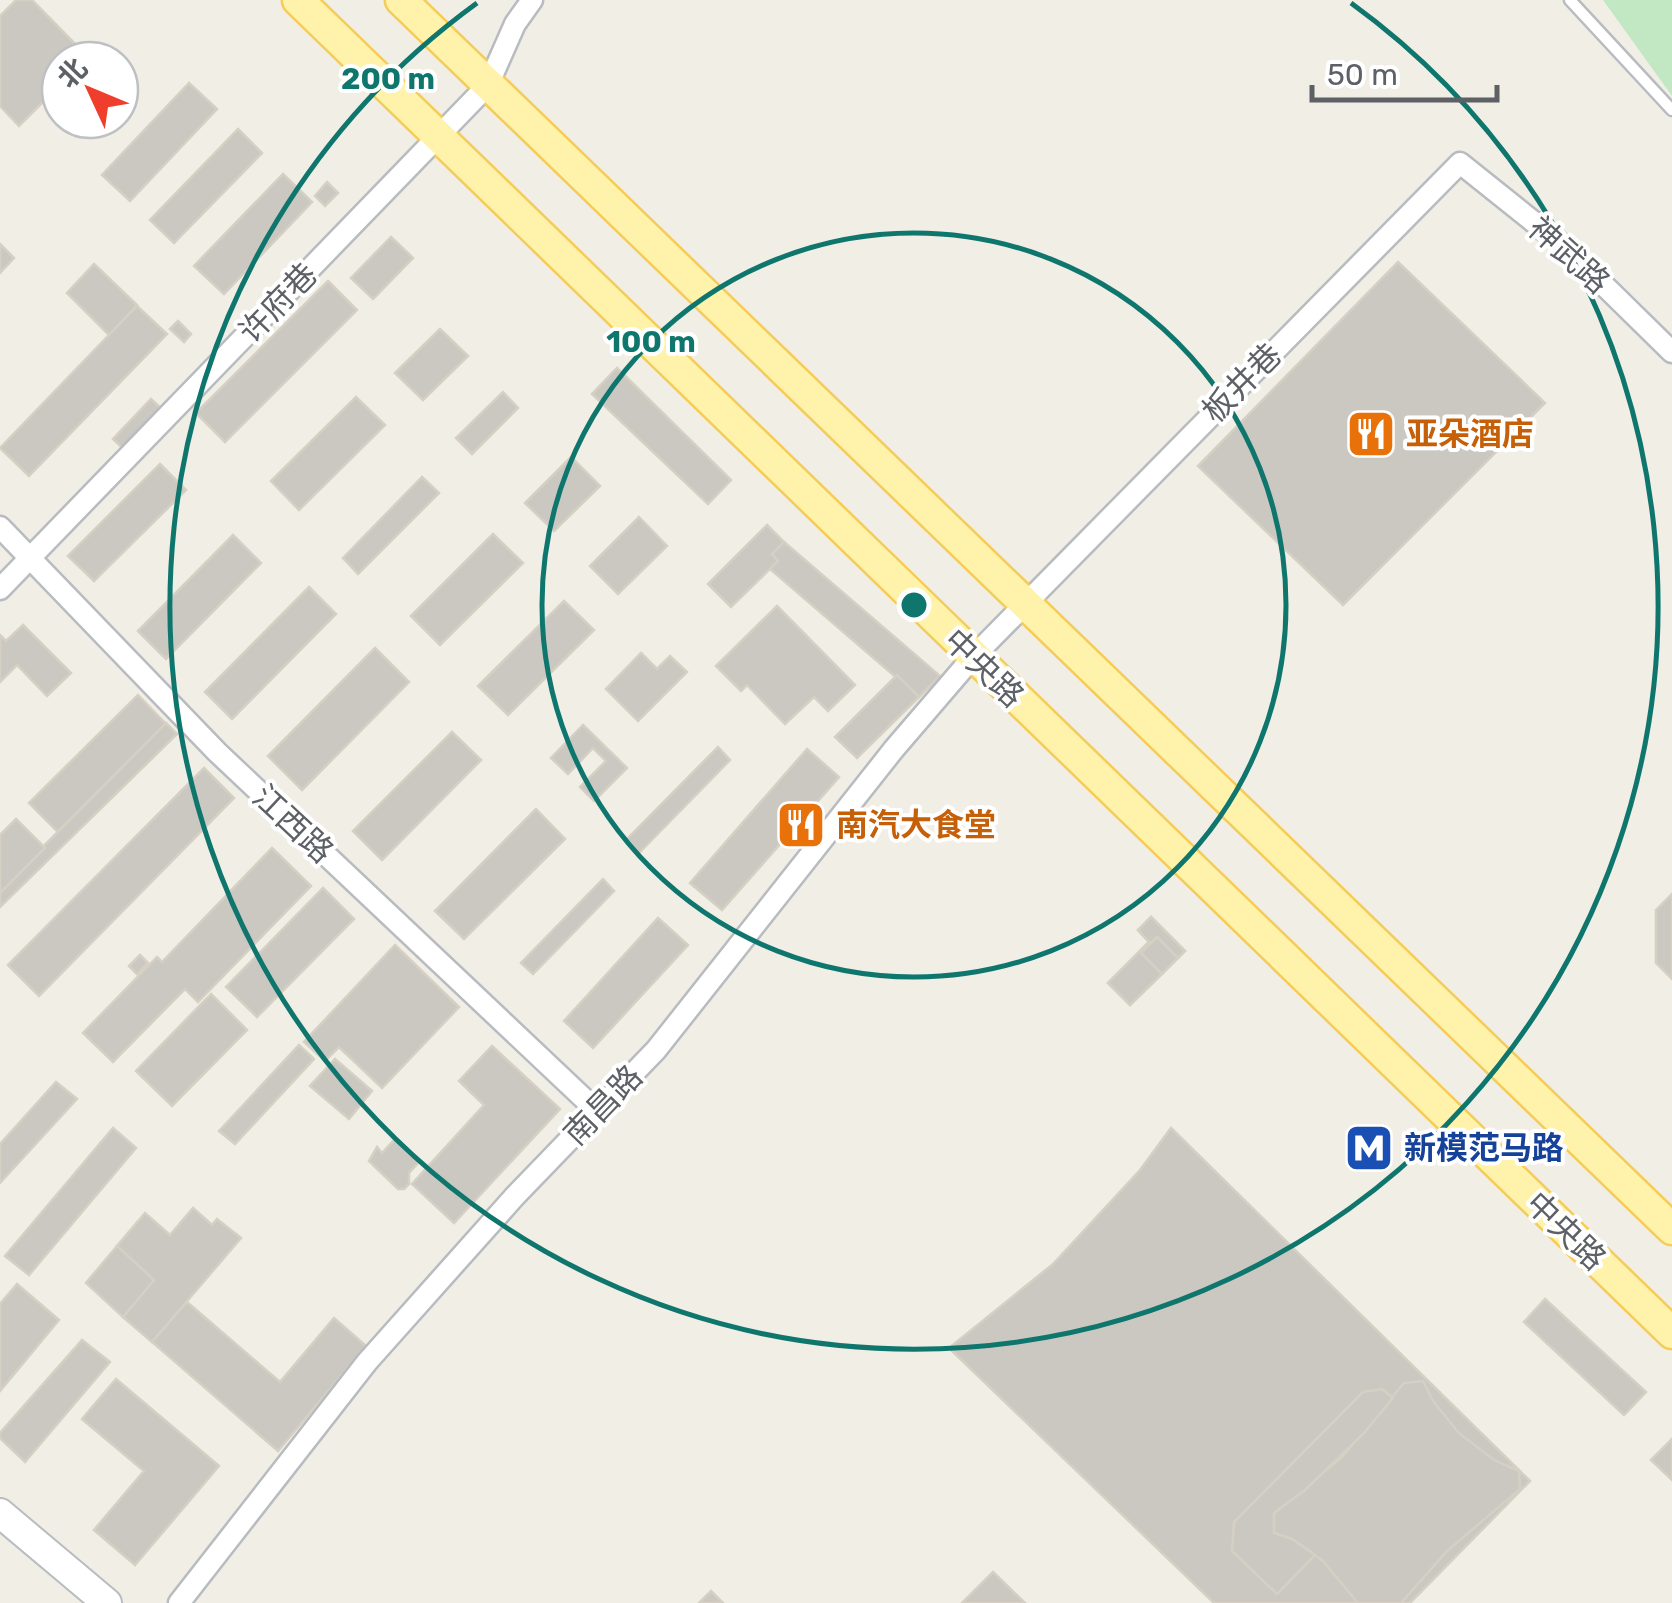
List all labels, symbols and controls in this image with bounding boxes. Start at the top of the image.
north arrow [40,40,140,140]
scale bar [1312,40,1497,102]
text: 北 [51,51,94,95]
text: 50 m [1327,57,1398,93]
text: 200 m [341,61,435,97]
street label: 神武路 [1521,209,1617,301]
street label: 许府巷 [231,255,325,351]
text: 100 m [606,324,696,360]
street label: 板井巷 [1195,336,1289,430]
restaurant icon: 亚朵酒店 [1345,408,1397,460]
place label: 亚朵酒店 [1406,415,1534,453]
centre of rings [896,587,932,623]
street label: 中央路 [936,621,1032,715]
street label: 江西路 [245,777,341,871]
restaurant icon: 南汽大食堂 [775,799,827,851]
place label: 南汽大食堂 [836,806,996,844]
street label: 南昌路 [556,1057,650,1153]
metro station icon: 新模范马路 [1343,1122,1395,1174]
place label: 新模范马路 [1404,1129,1564,1167]
street label: 中央路 [1518,1184,1614,1278]

